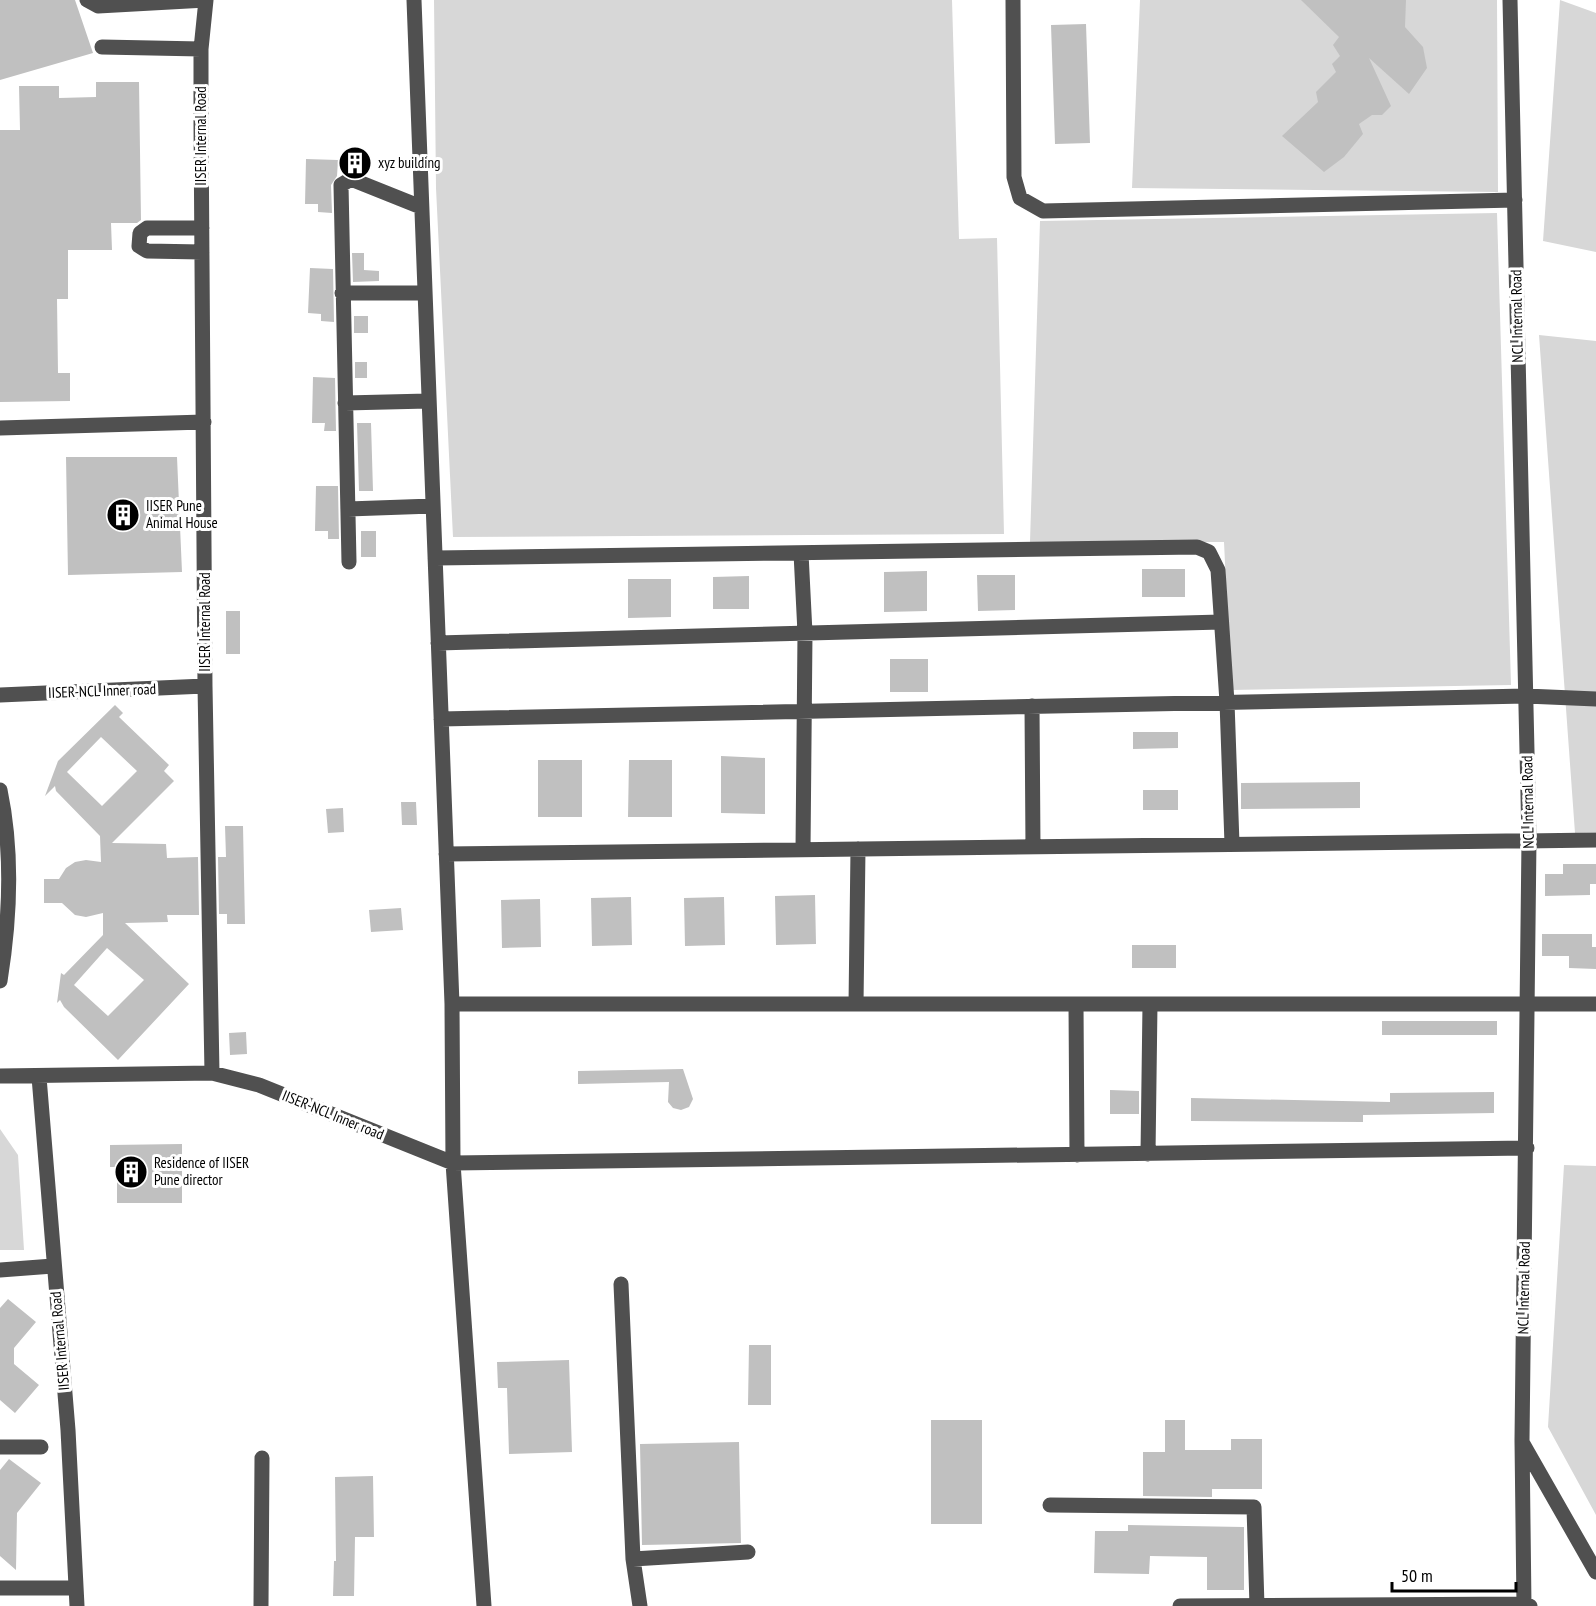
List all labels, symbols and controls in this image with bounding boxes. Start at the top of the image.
street label: IISER Internal Road [191,86,210,186]
building icon: xyz building [337,145,373,181]
place label: xyz building [378,153,441,172]
street label: NCL Internal Road [1506,269,1527,363]
place label: IISER Pune Animal House [146,496,218,532]
building icon: IISER Pune Animal House [105,497,141,533]
street label: IISER Internal Road [195,572,214,672]
street label: IISER-NCL Inner road [48,679,156,702]
street label: NCL Internal Road [1517,755,1538,849]
street label: IISER-NCL Inner road [280,1085,387,1144]
place label: Residence of IISER Pune director [154,1153,249,1189]
building icon: Residence of IISER Pune director [113,1154,149,1190]
street label: NCL Internal Road [1513,1241,1534,1335]
street label: IISER Internal Road [46,1291,73,1391]
scale bar [1392,1555,1516,1593]
text: 50 m [1401,1564,1433,1587]

